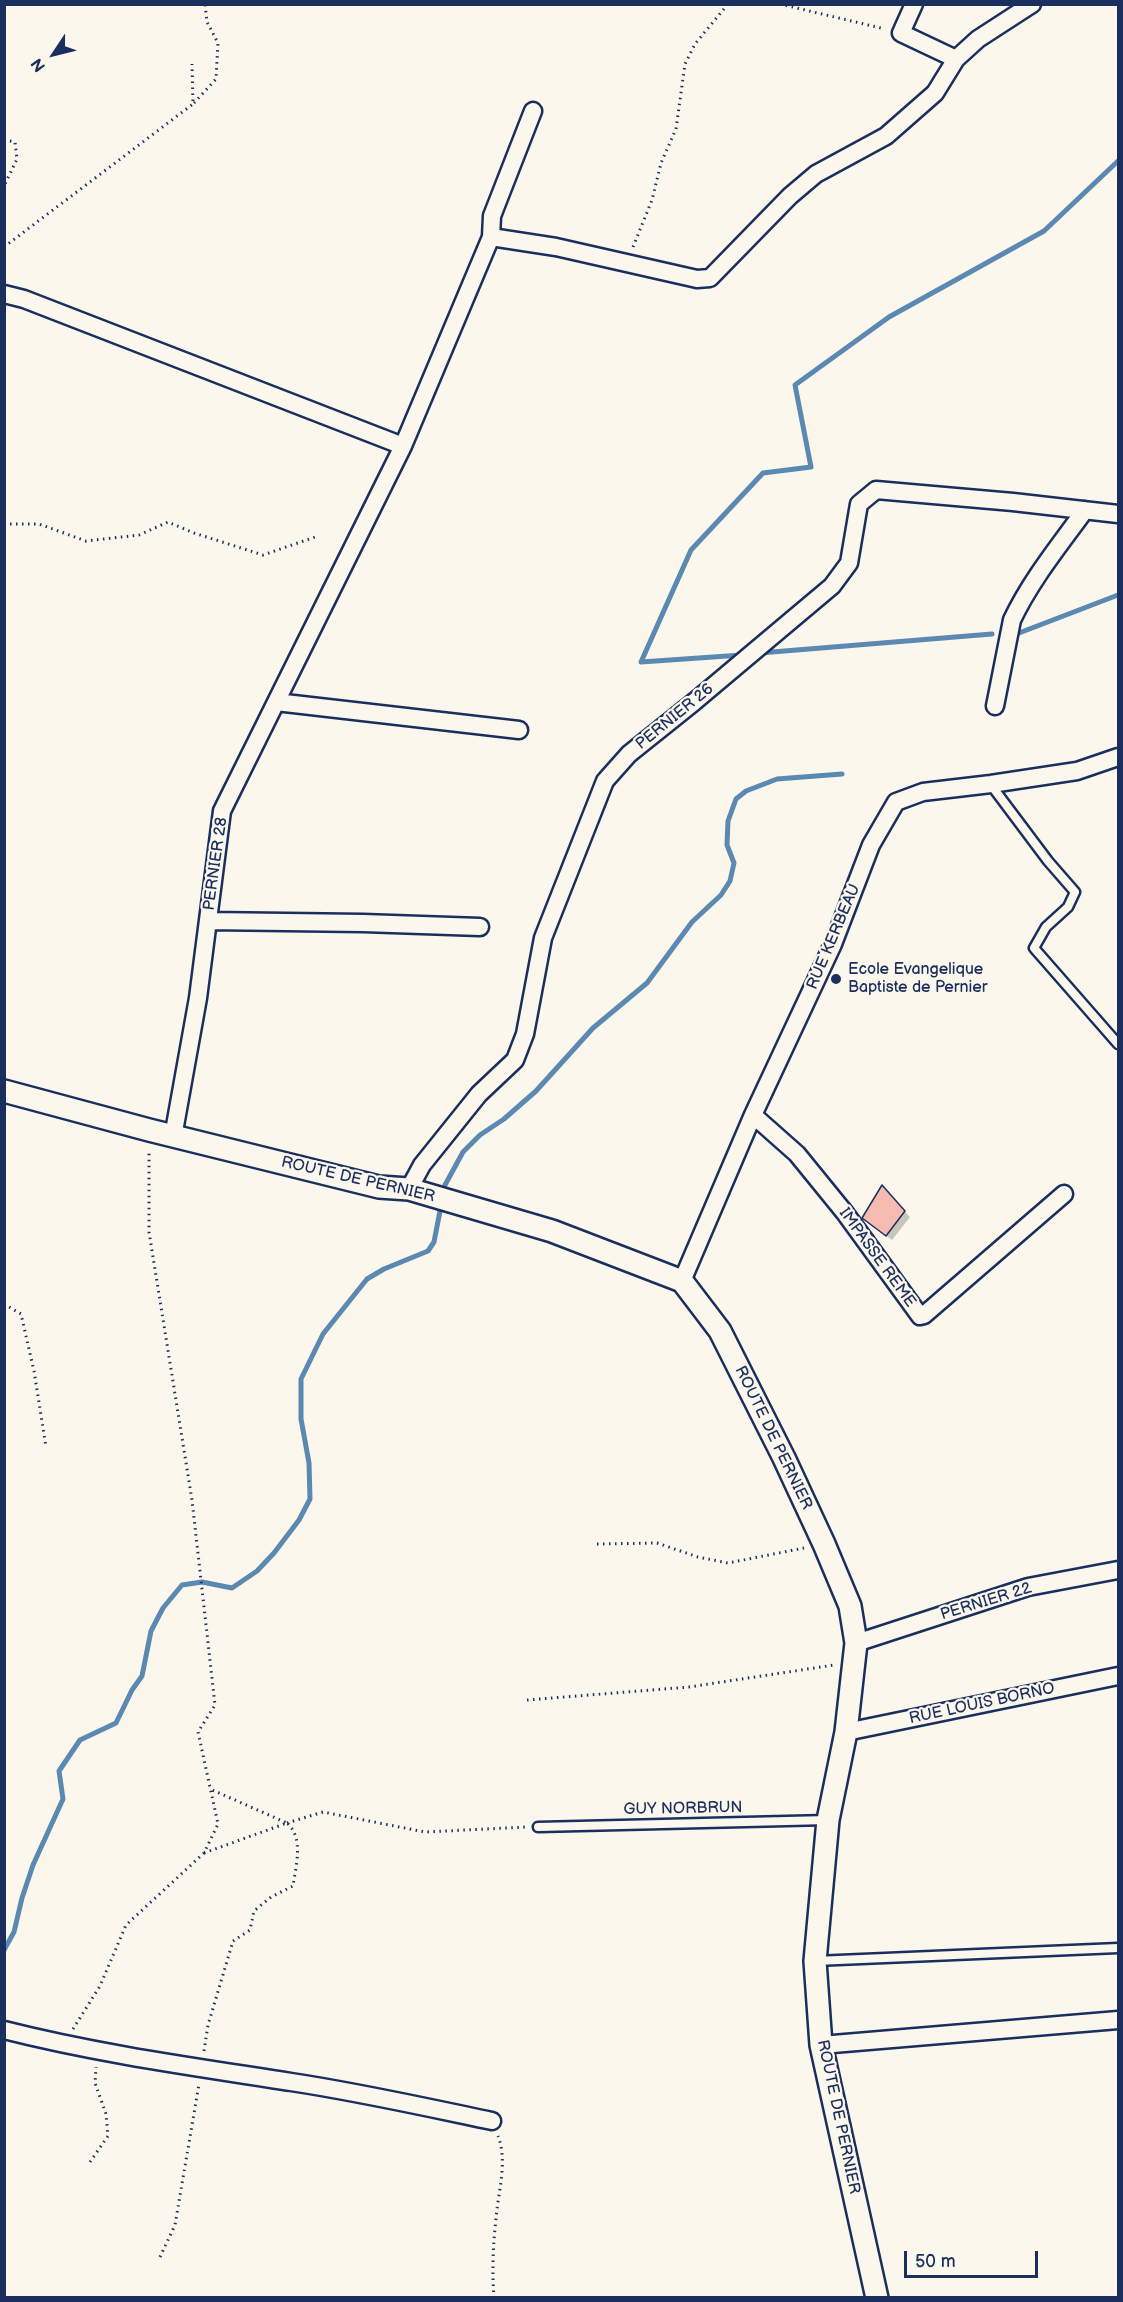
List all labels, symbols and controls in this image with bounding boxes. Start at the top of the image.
north arrow [24,24,84,84]
text: N [28,54,50,75]
street label: PERNIER 26 [632,680,718,754]
street label: PERNIER 28 [200,816,232,912]
street label: RUE KERBEAU [803,881,865,993]
place label: Ecole Evangelique Baptiste de Pernier [848,960,988,998]
marker: Ecole Evangelique Baptiste de Pernier [829,972,843,986]
street label: ROUTE DE PERNIER [279,1153,437,1207]
street label: IMPASSE REME [835,1205,919,1311]
street label: ROUTE DE PERNIER [730,1363,816,1513]
street label: PERNIER 22 [938,1579,1034,1625]
street label: RUE LOUIS BORNO [907,1679,1057,1729]
street label: GUY NORBRUN [623,1798,743,1820]
street label: ROUTE DE PERNIER [812,2038,864,2196]
scale bar [907,2239,1040,2277]
text: 50 m [915,2251,956,2272]

